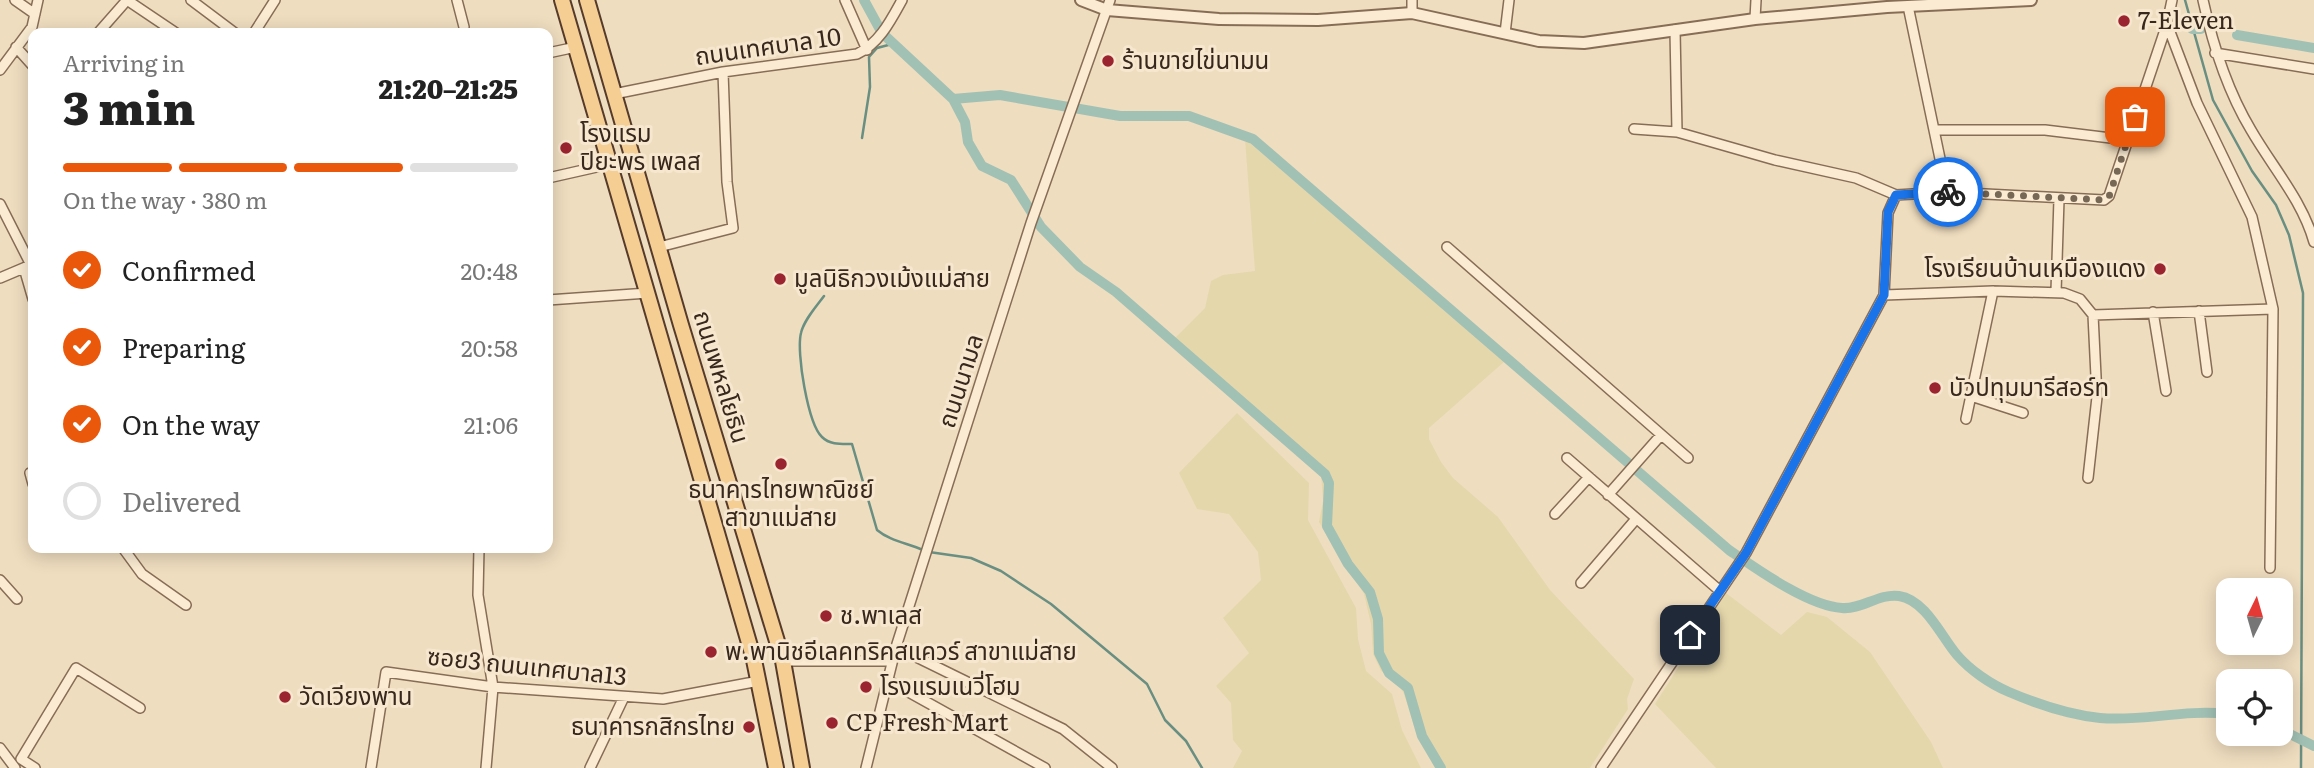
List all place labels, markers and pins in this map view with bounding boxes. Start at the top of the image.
place label: 7-Eleven [2138,1,2234,36]
marker: 7-Eleven [2116,13,2132,29]
place label: ร้านขายไข่นามน [1122,41,1269,76]
marker: ร้านขายไข่นามน [1100,53,1116,69]
pin [2105,87,2165,147]
place label: โรงแรม ปิยะพร เพลส [580,114,701,177]
marker: โรงแรม ปิยะพร เพลส [558,140,574,156]
place label: โรงเรียนบ้านเหมืองแดง [1924,249,2146,284]
place label: มูลนิธิกวงเม้งแม่สาย [794,259,990,294]
marker: โรงเรียนบ้านเหมืองแดง [2152,261,2168,277]
marker: มูลนิธิกวงเม้งแม่สาย [772,271,788,287]
place label: บัวปทุมมารีสอร์ท [1949,368,2109,403]
marker: บัวปทุมมารีสอร์ท [1927,380,1943,396]
marker: ธนาคารไทยพาณิชย์ สาขาแม่สาย [773,456,789,472]
place label: ธนาคารไทยพาณิชย์ สาขาแม่สาย [688,470,874,533]
place label: ช.พาเลส [840,596,922,631]
pin [1660,605,1720,665]
marker: ช.พาเลส [818,608,834,624]
place label: พ.พานิชอีเลคทริคสแควร์ สาขาแม่สาย [725,632,1077,667]
marker: พ.พานิชอีเลคทริคสแควร์ สาขาแม่สาย [703,644,719,660]
place label: โรงแรมเนวี่โฮม [880,667,1020,702]
place label: วัดเวียงพาน [299,677,413,712]
marker: โรงแรมเนวี่โฮม [858,679,874,695]
marker: วัดเวียงพาน [277,689,293,705]
place label: CP Fresh Mart [846,703,1009,738]
place label: ธนาคารกสิกรไทย [571,707,735,742]
marker: CP Fresh Mart [824,715,840,731]
marker: ธนาคารกสิกรไทย [741,719,757,735]

